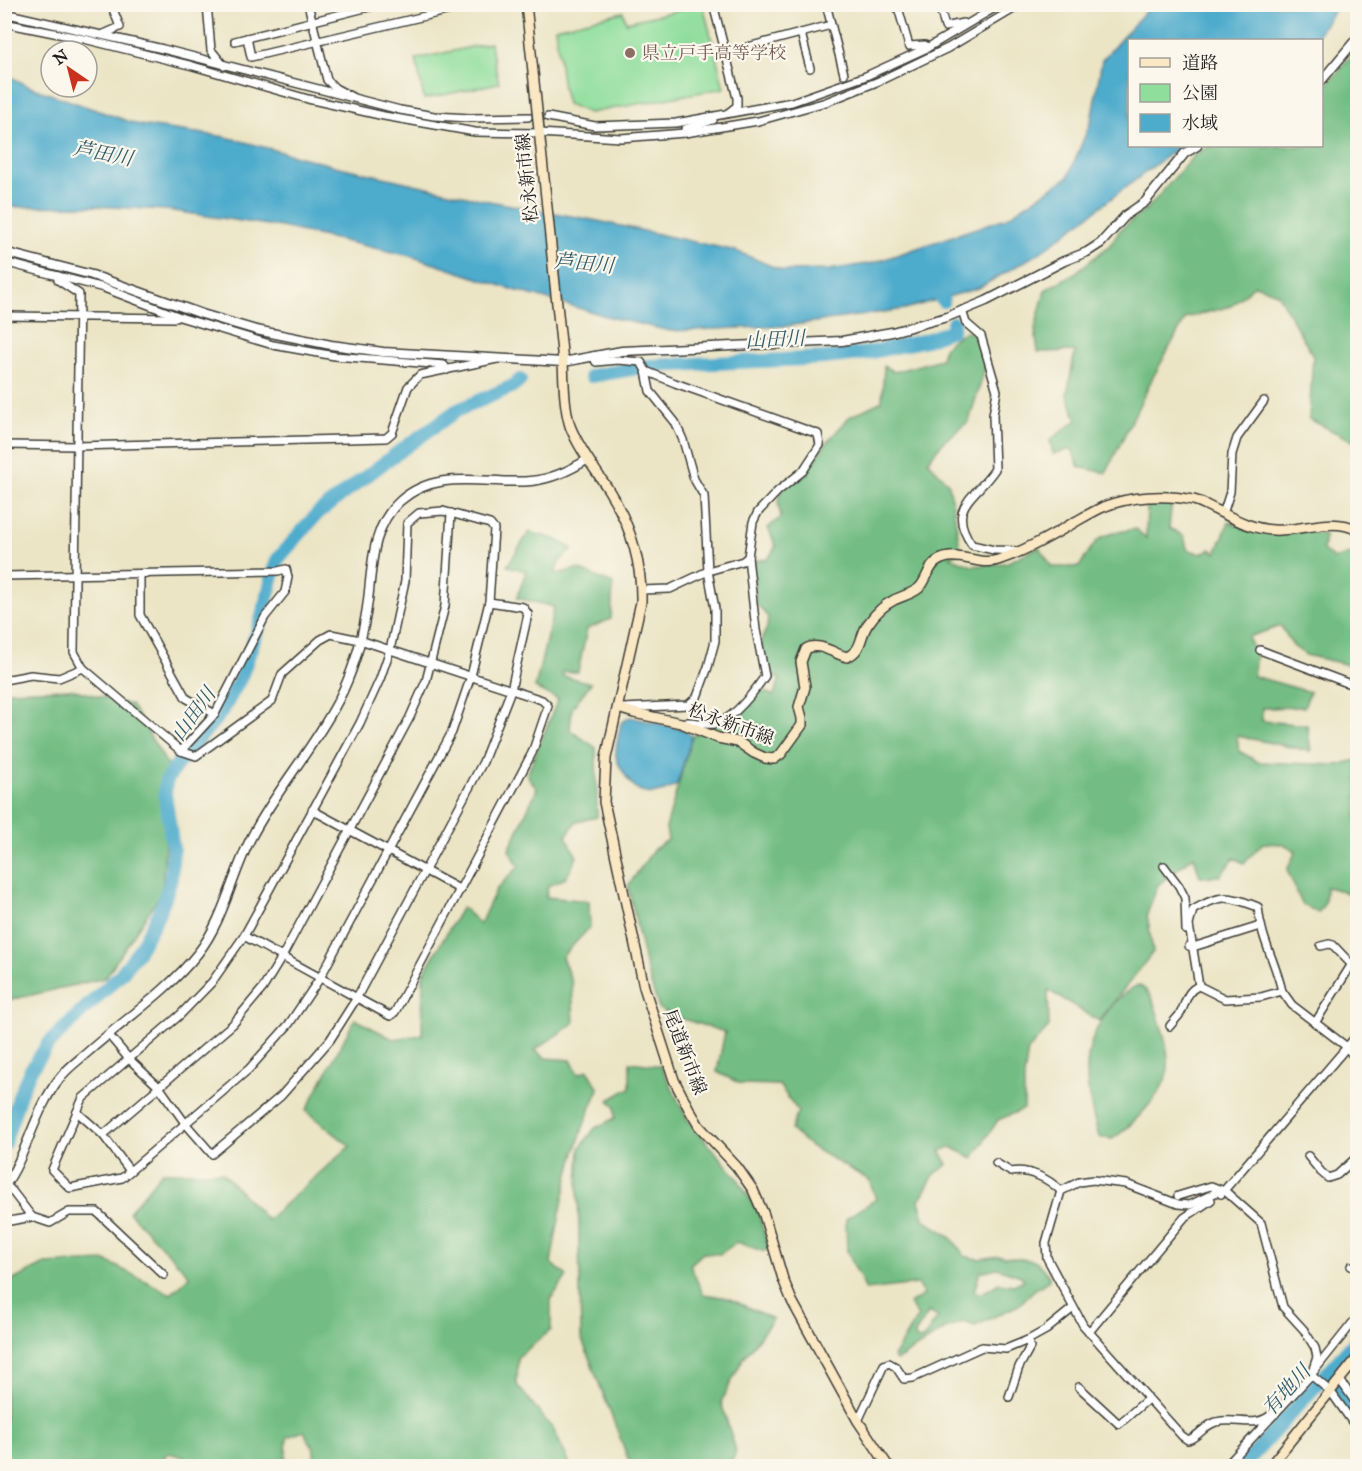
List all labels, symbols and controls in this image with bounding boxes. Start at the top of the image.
north arrow [39,39,99,99]
legend [1128,39,1323,147]
place label: 県立戸手高等学校 [642,42,786,64]
text: N [50,45,72,69]
marker: 県立戸手高等学校 [623,46,637,60]
text: 道路 [1182,52,1218,74]
text: 公園 [1182,82,1218,104]
text: 水域 [1182,112,1218,134]
street label: 松永新市線 [511,132,543,224]
water label: 芦田川 [71,135,137,171]
water label: 芦田川 [553,248,617,278]
water label: 山田川 [744,325,808,353]
water label: 山田川 [166,681,222,745]
street label: 松永新市線 [685,698,777,750]
street label: 尾道新市線 [659,1006,711,1098]
water label: 有地川 [1257,1358,1316,1420]

